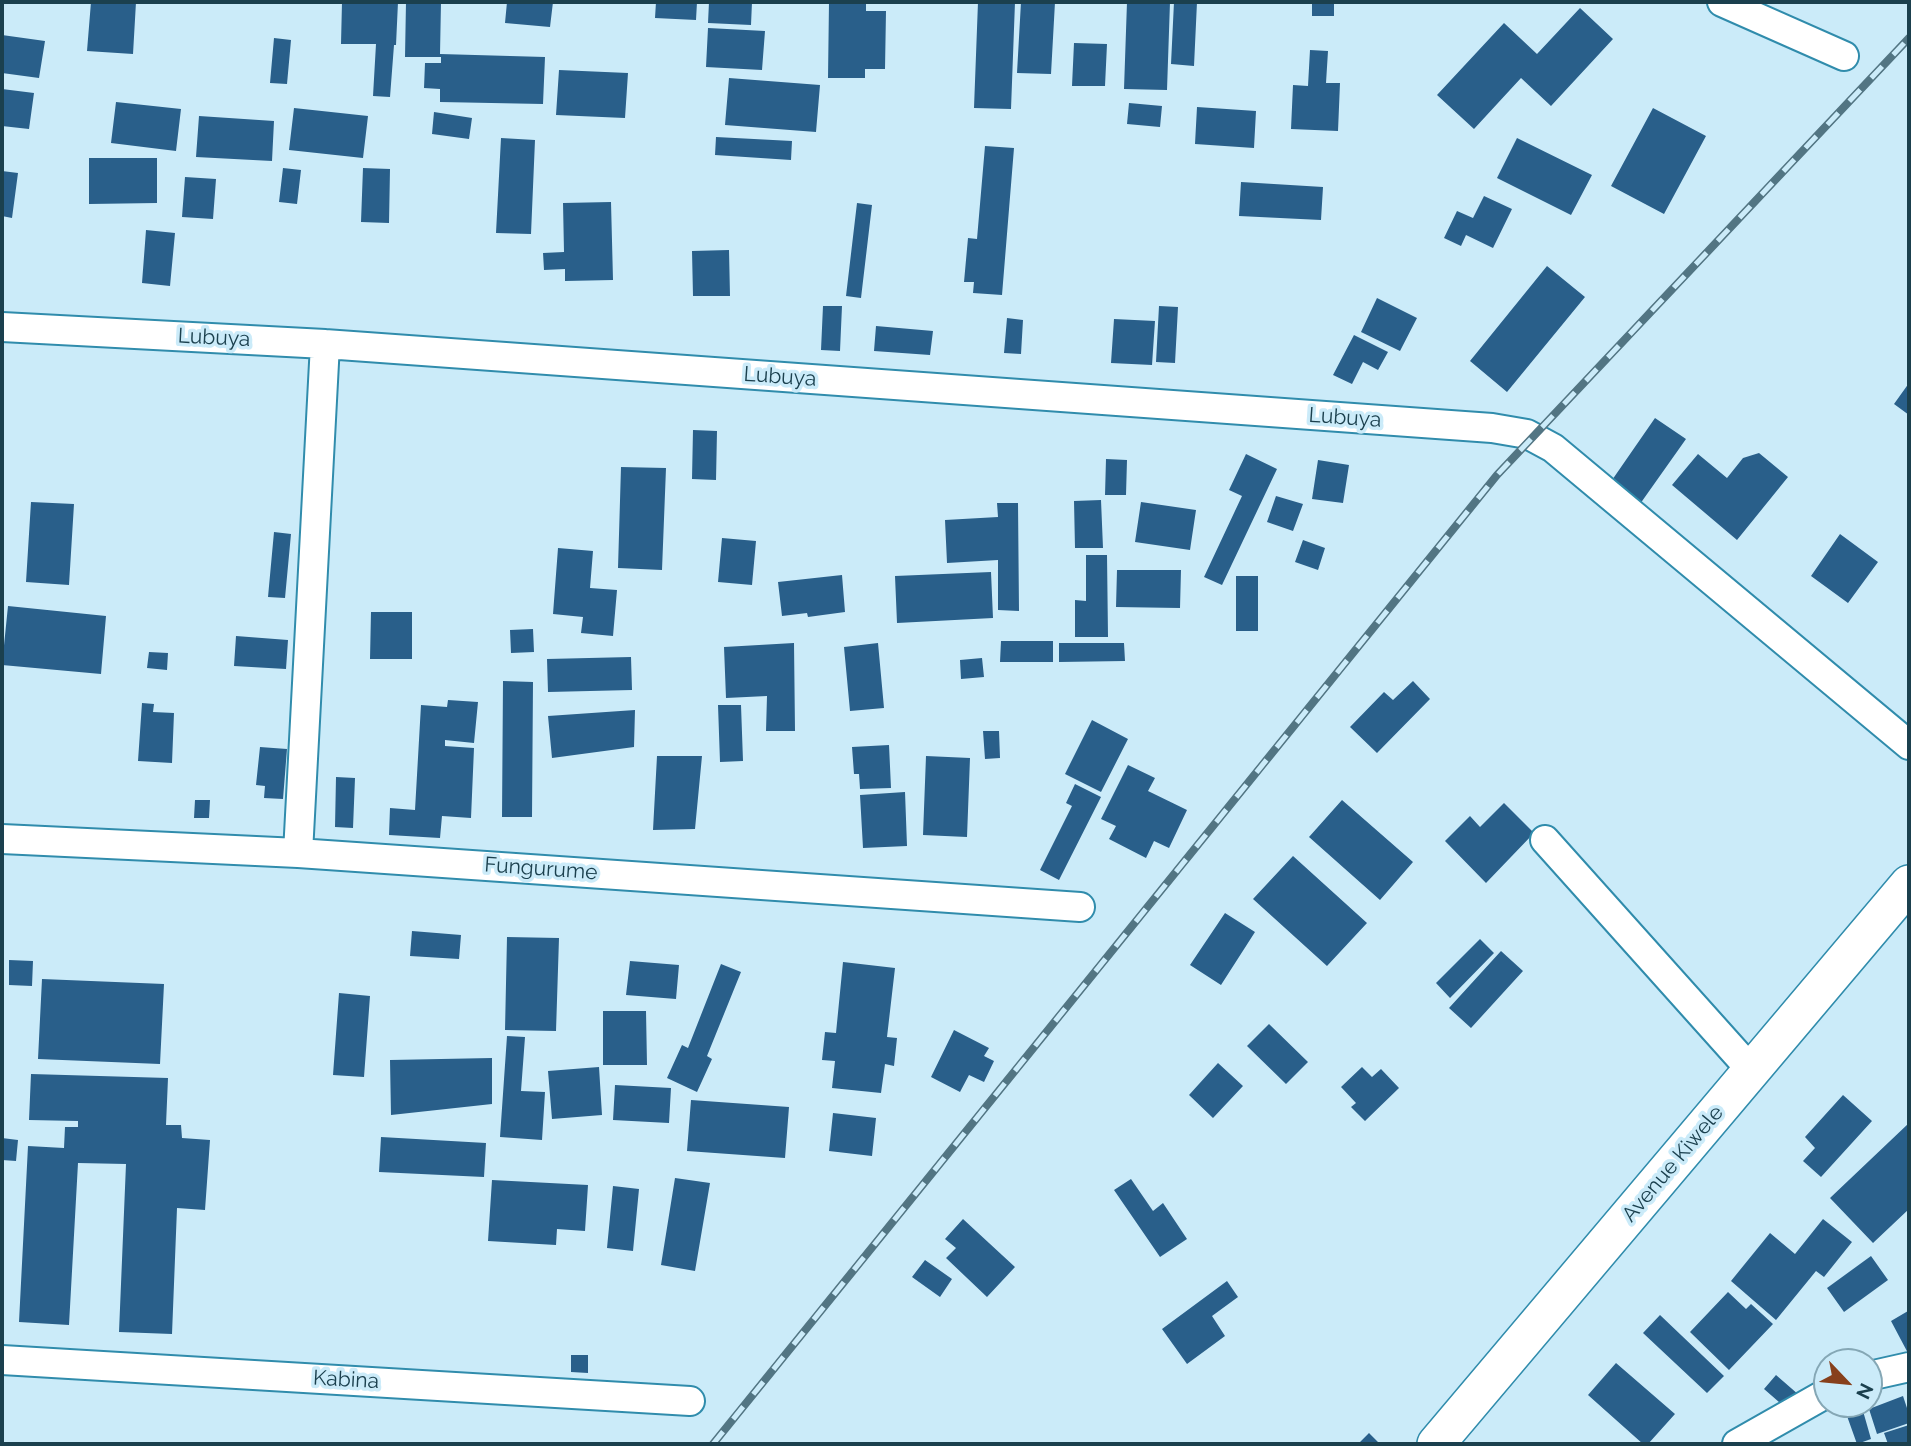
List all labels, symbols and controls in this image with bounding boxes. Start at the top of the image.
street label: Lubuya [177,324,251,352]
street label: Lubuya [743,362,817,392]
street label: Lubuya [1308,403,1382,433]
street label: Fungurume [484,852,598,886]
street label: Avenue Kiwele [1617,1101,1729,1227]
north arrow [1813,1348,1883,1418]
street label: Kabina [312,1366,380,1394]
text: N [1852,1380,1878,1403]

